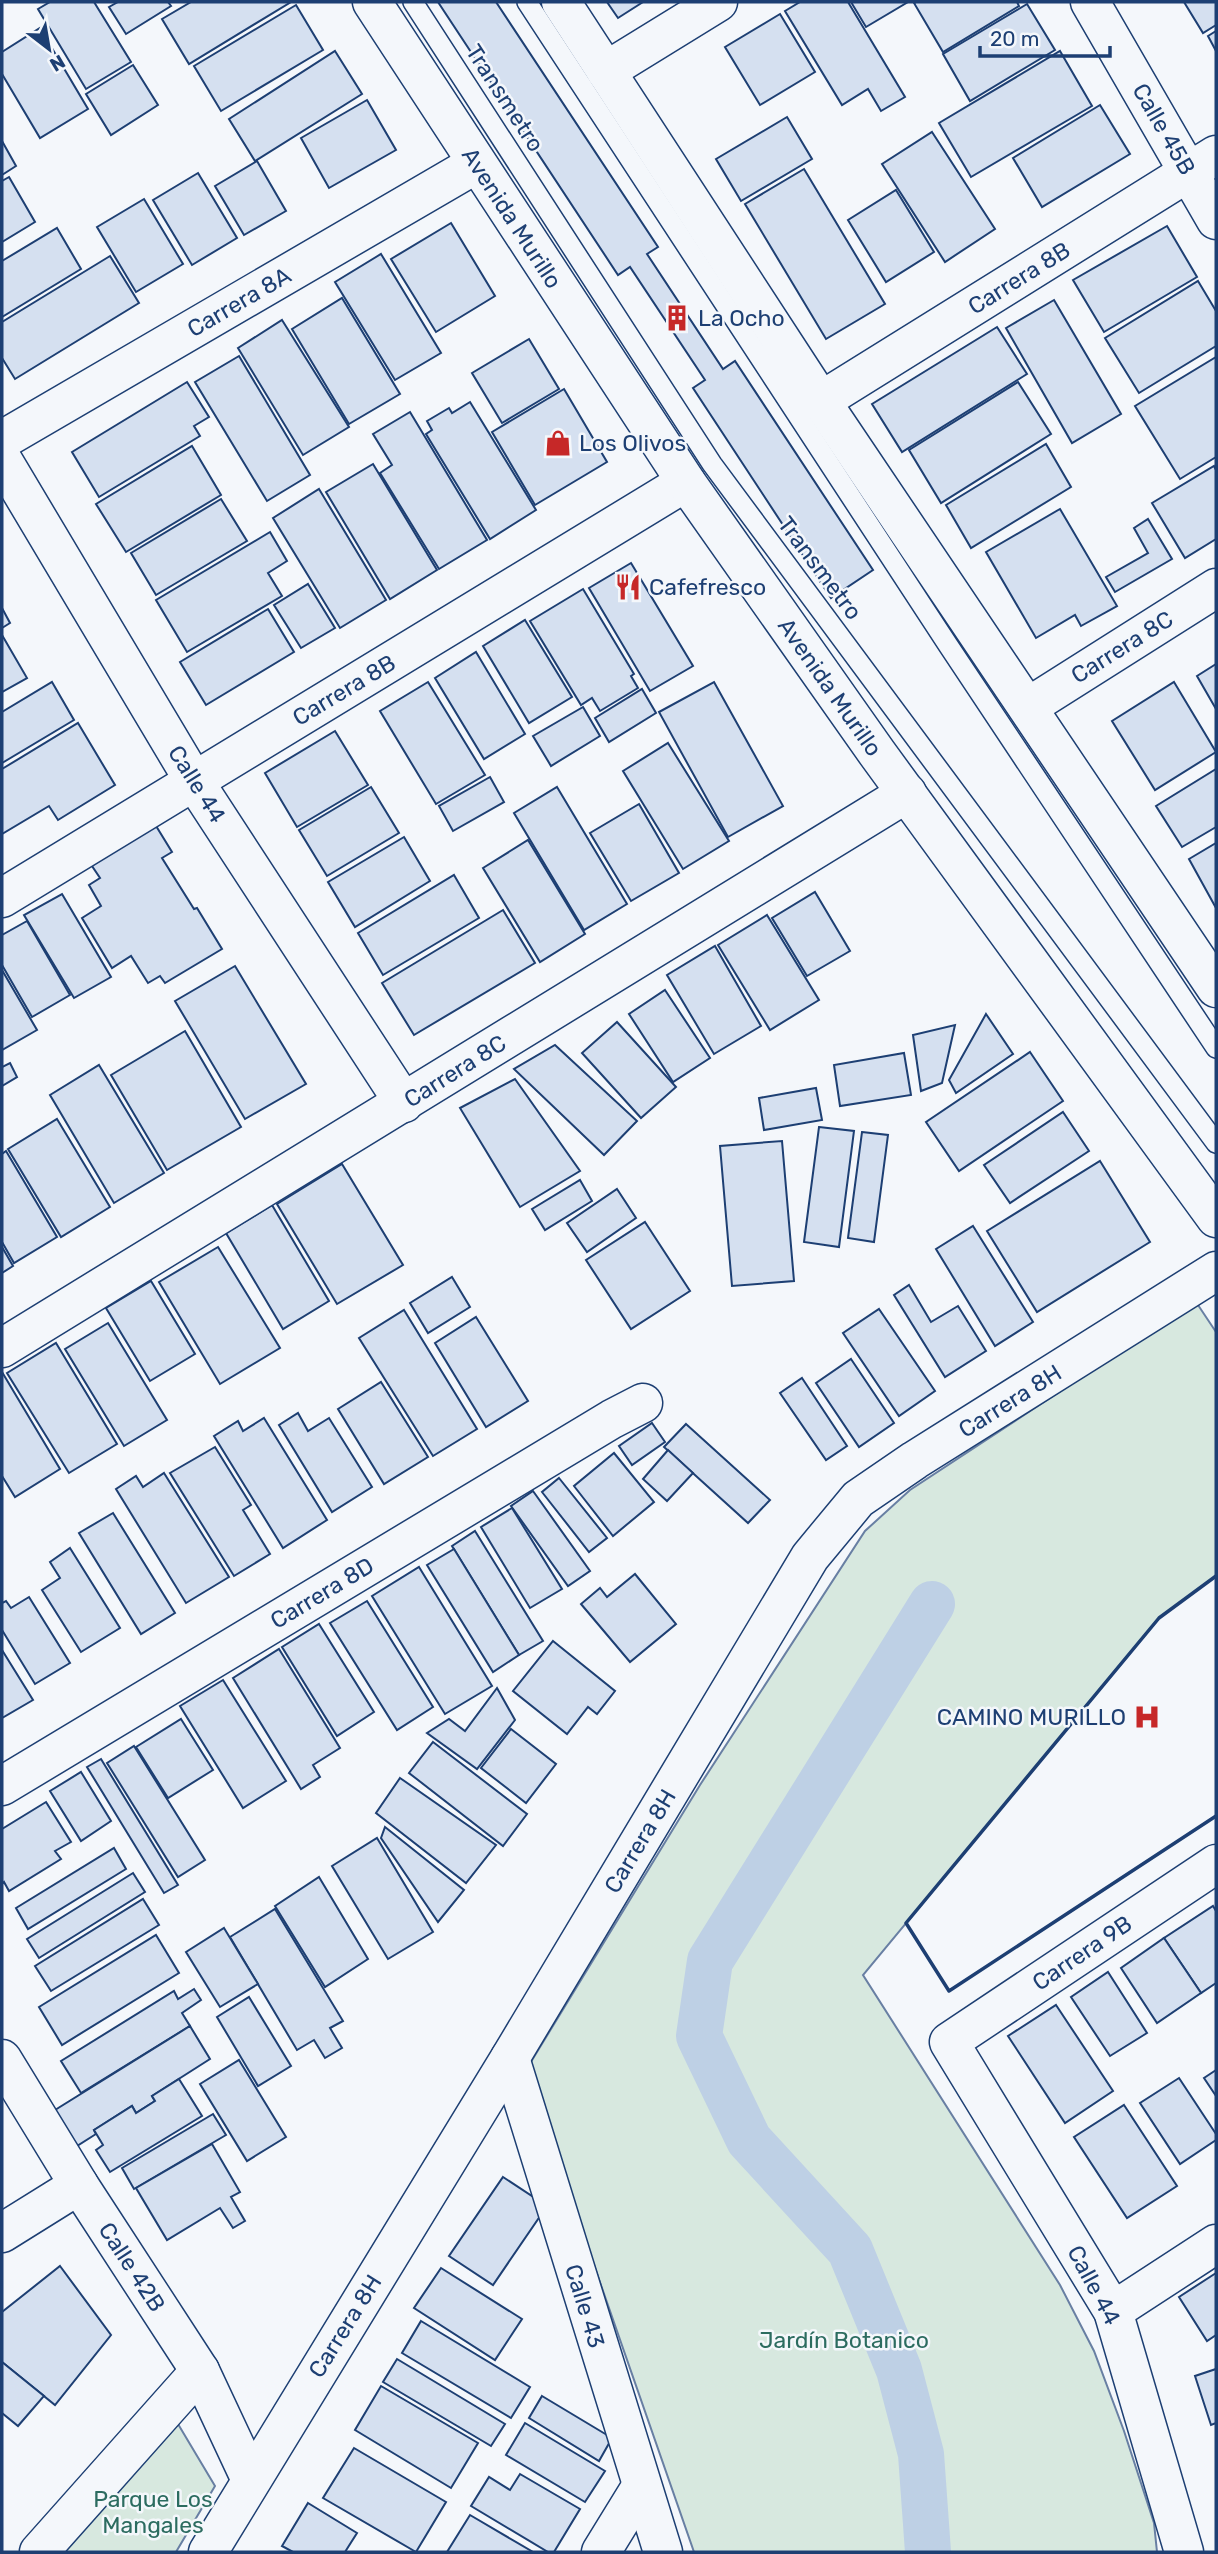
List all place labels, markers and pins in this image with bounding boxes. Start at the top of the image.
building icon: La Ocho [662,303,692,333]
place label: La Ocho [698,304,785,332]
shop icon: Los Olivos [543,428,573,458]
place label: Los Olivos [579,429,686,457]
restaurant icon: Cafefresco [613,572,643,602]
place label: Cafefresco [649,573,766,601]
hospital icon: CAMINO MURILLO [1132,1702,1162,1732]
place label: CAMINO MURILLO [937,1703,1126,1731]

